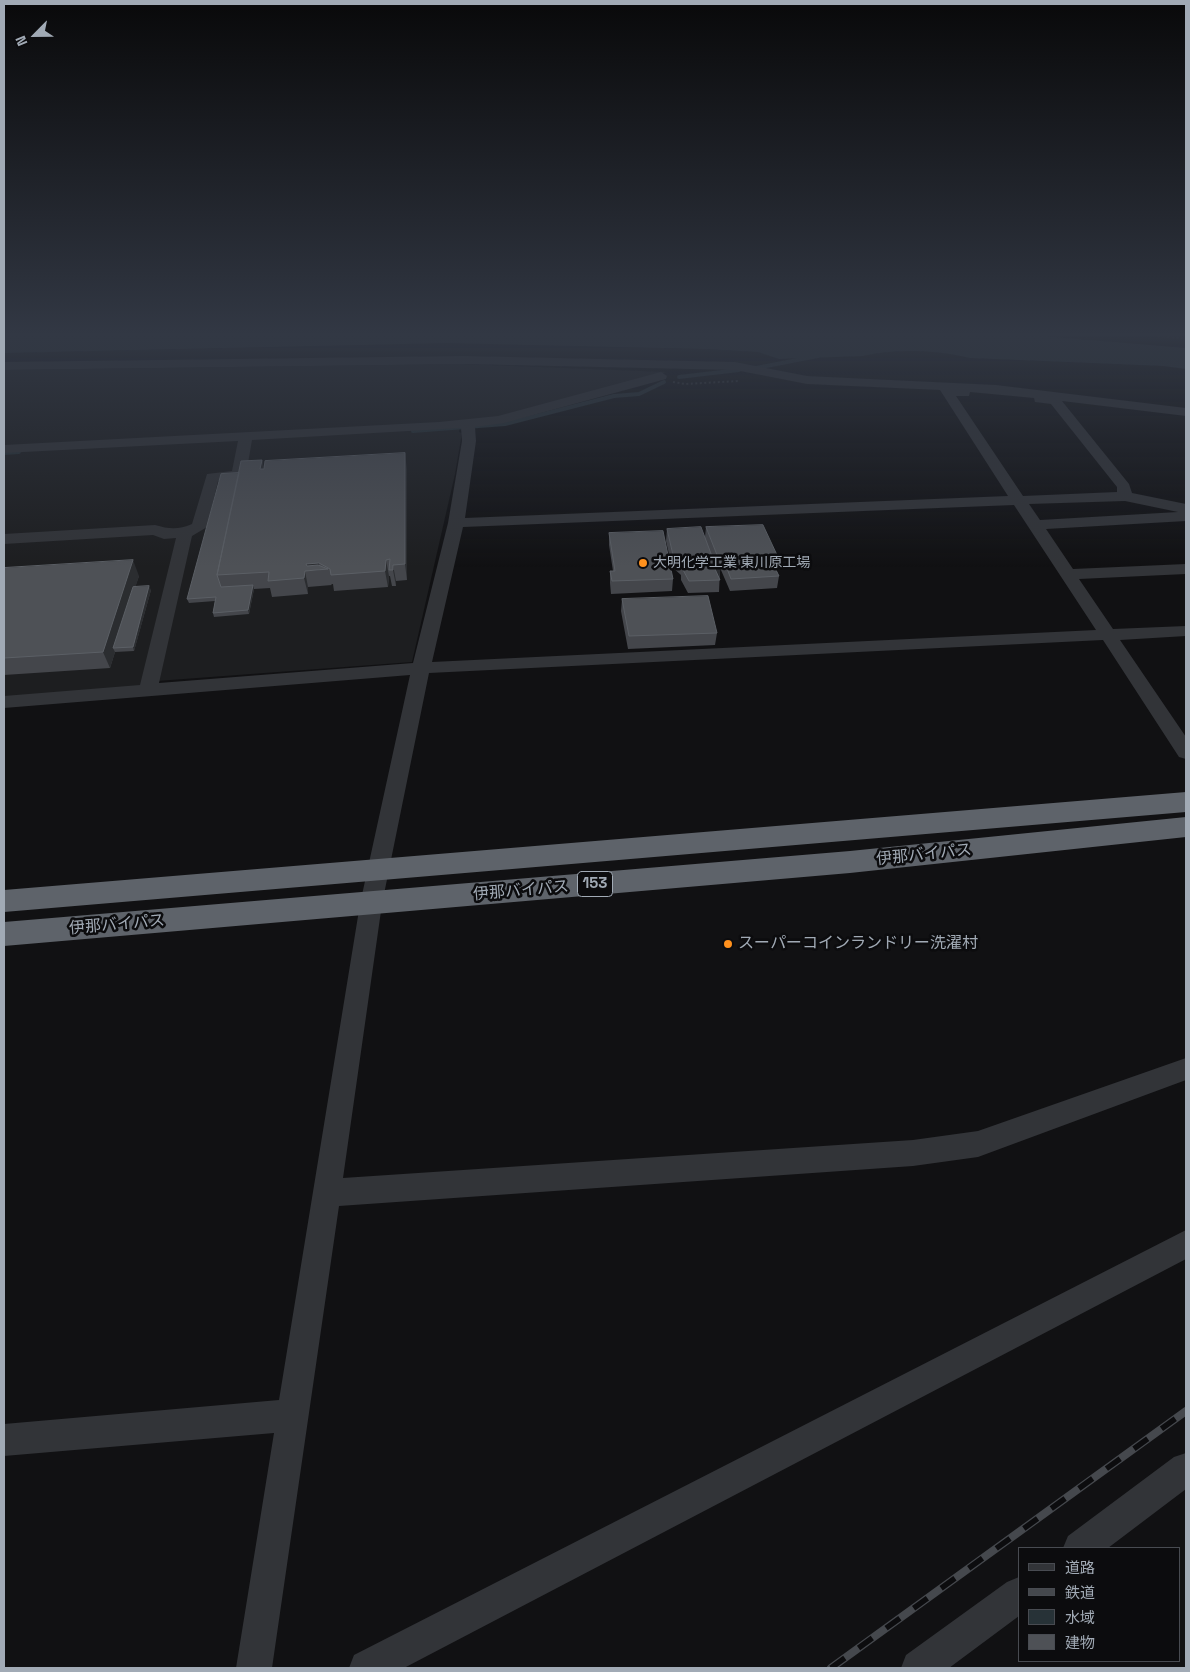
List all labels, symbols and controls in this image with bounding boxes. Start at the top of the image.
north arrow [10,10,60,60]
text: N [11,33,31,49]
place label: 大明化学工業 東川原工場 [653,555,811,571]
marker: 大明化学工業 東川原工場 [637,557,649,569]
street label: 伊那バイパス [875,840,973,870]
road number: 153 [578,872,612,896]
street label: 伊那バイパス [472,877,570,905]
street label: 伊那バイパス [68,911,166,939]
place label: スーパーコインランドリー洗濯村 [738,934,978,954]
marker: スーパーコインランドリー洗濯村 [722,938,734,950]
legend [1018,1547,1180,1662]
text: 道路 [1065,1558,1095,1577]
text: 鉄道 [1065,1583,1095,1602]
text: 水域 [1065,1608,1095,1627]
text: 建物 [1065,1633,1095,1652]

